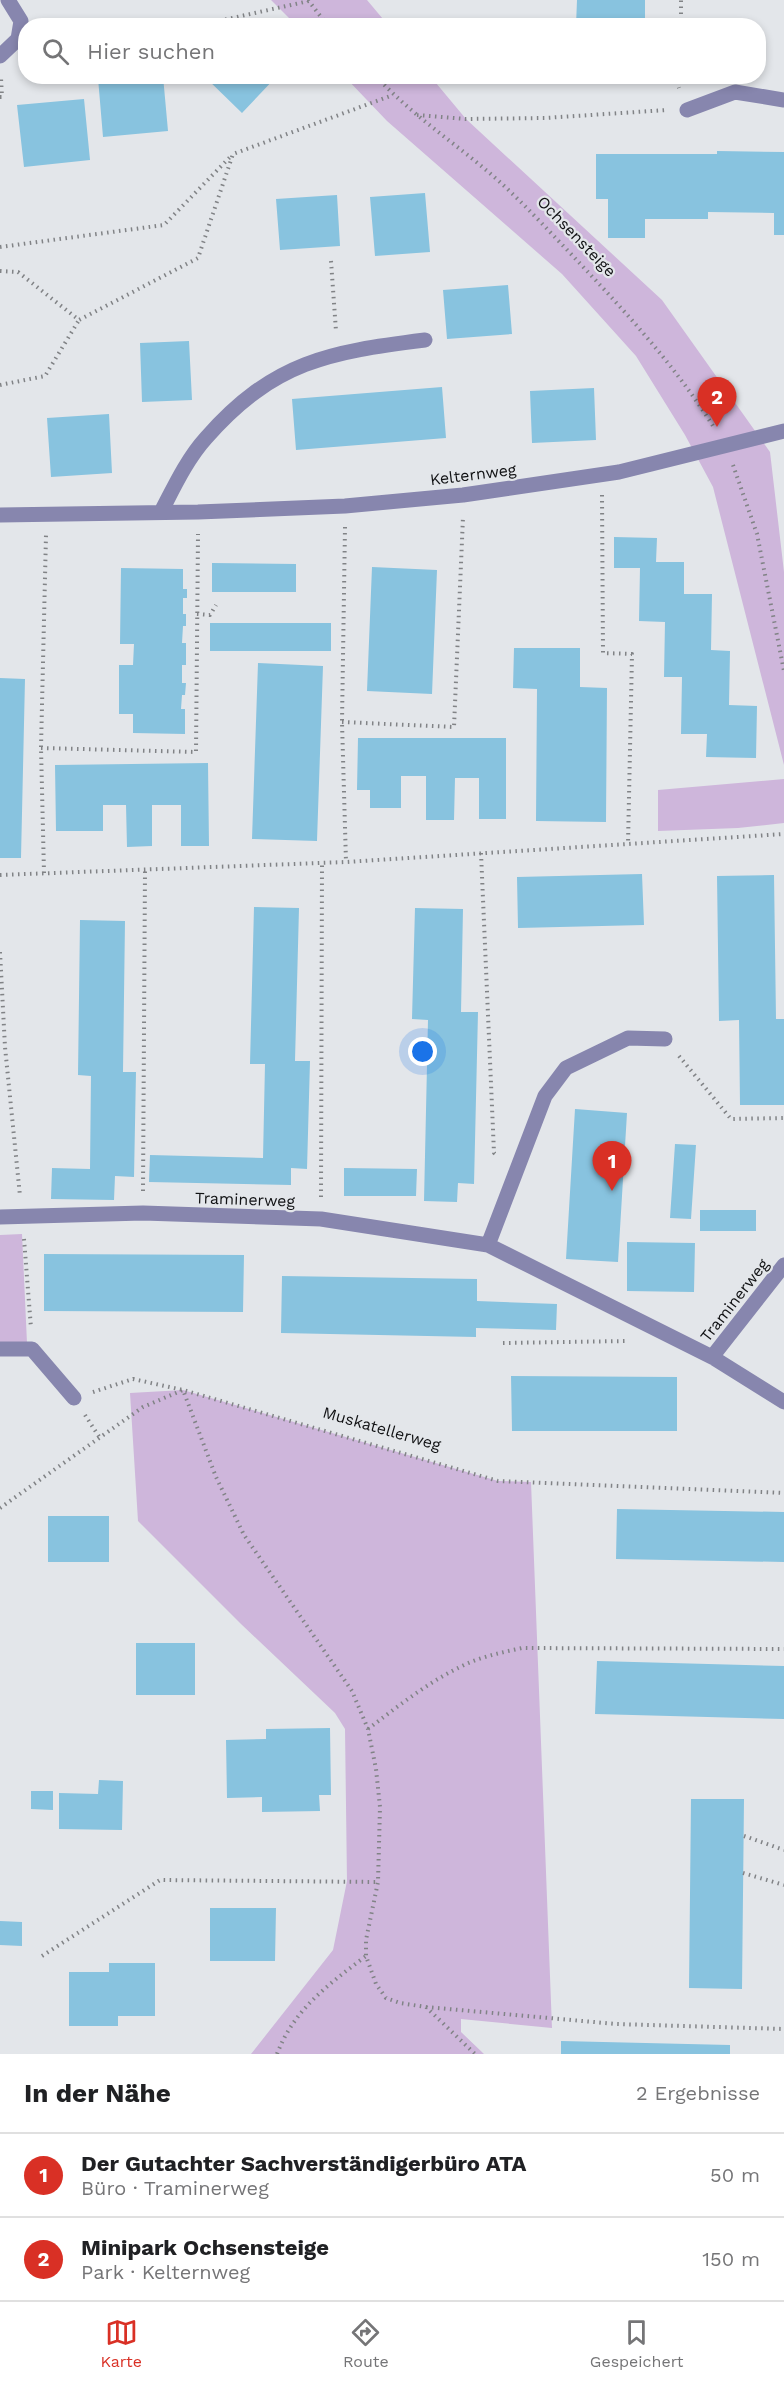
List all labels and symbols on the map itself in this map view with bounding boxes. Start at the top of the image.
street label: Ochsensteige [533,192,620,281]
pin: 2 [698,378,736,427]
street label: Kelternweg [429,460,518,489]
your location [408,1037,437,1066]
pin: 1 [592,1142,632,1191]
street label: Traminerweg [195,1188,296,1211]
street label: Traminerweg [696,1255,773,1346]
street label: Muskatellerweg [321,1403,444,1455]

